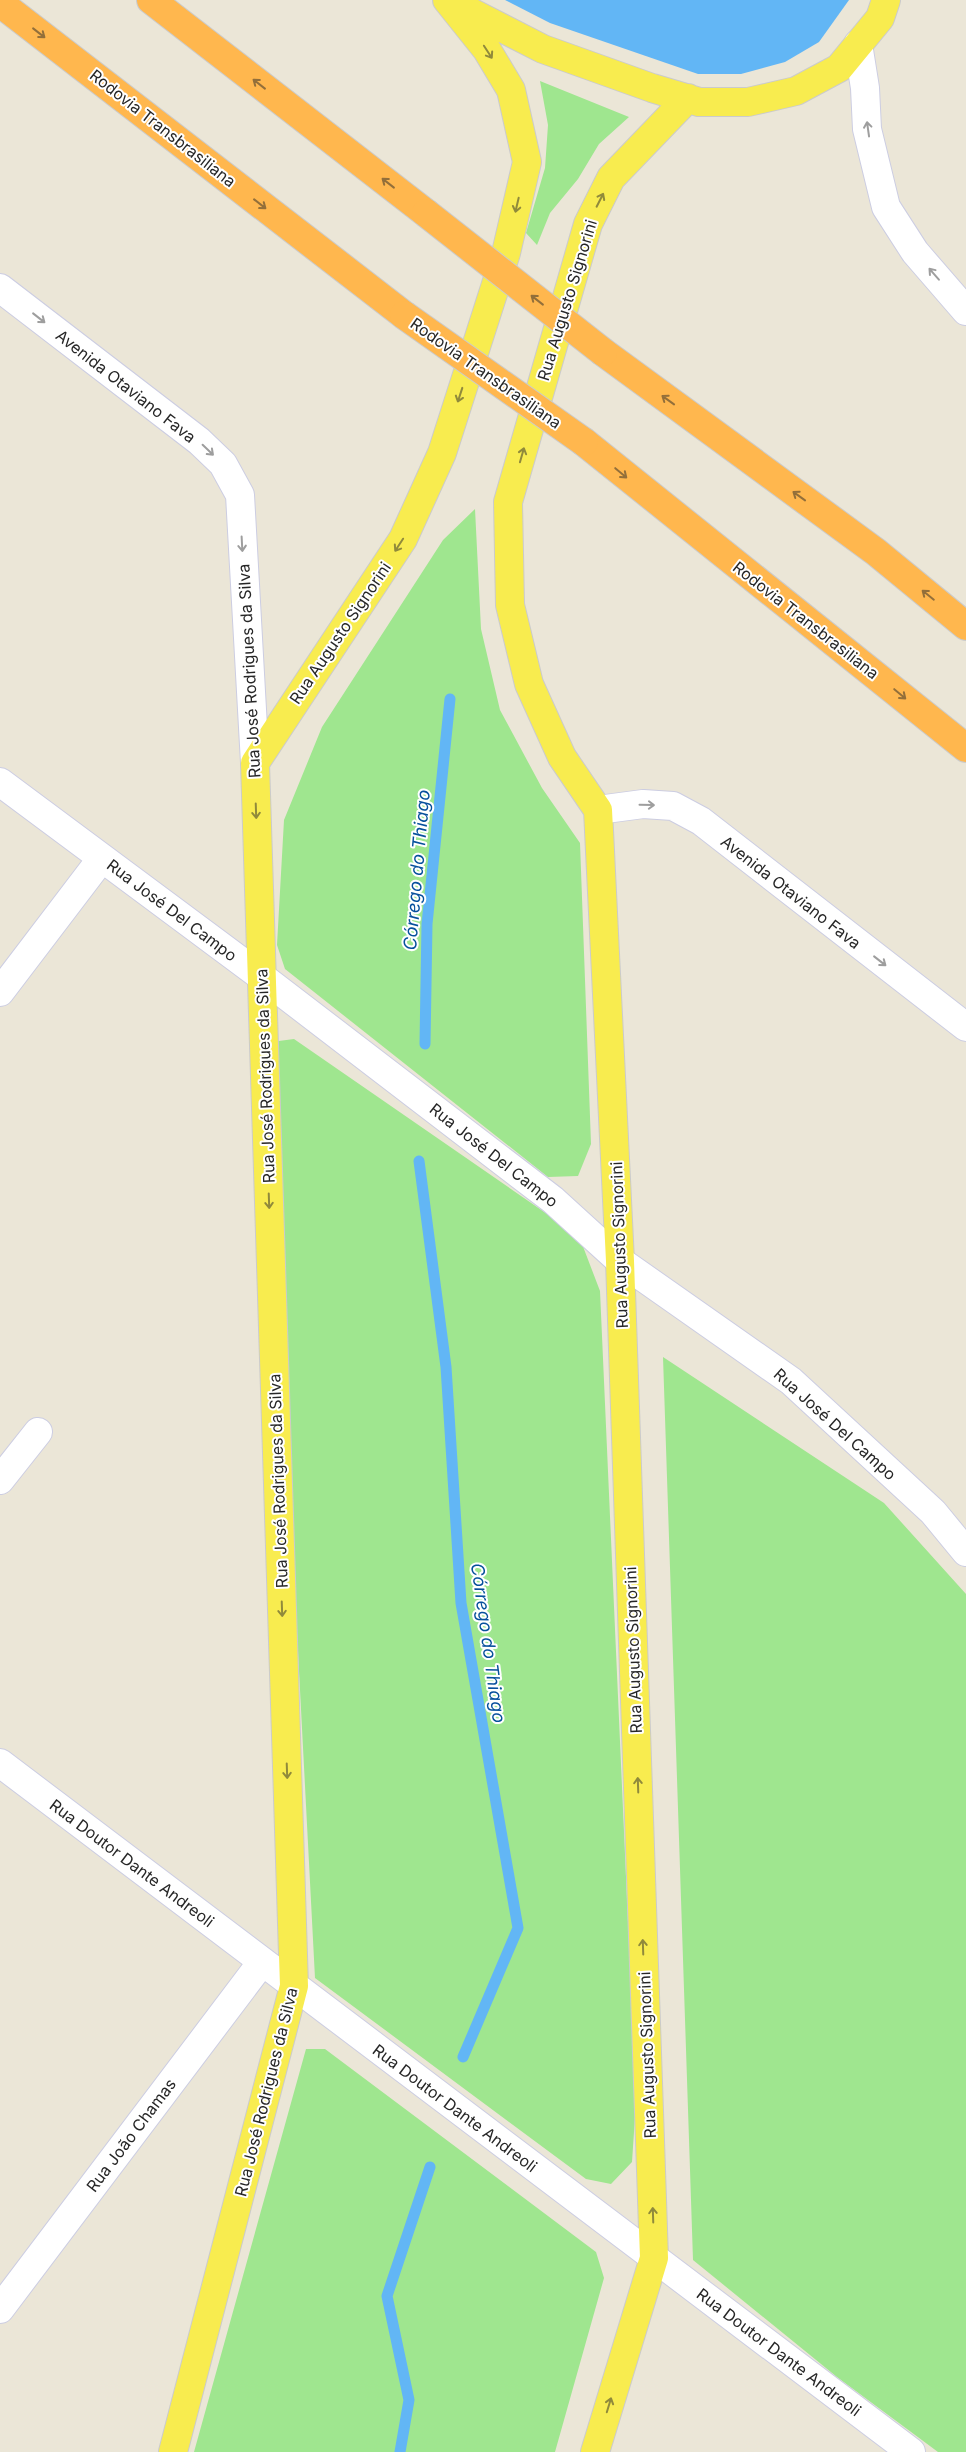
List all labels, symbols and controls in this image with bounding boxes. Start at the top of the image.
one-way arrow [32,28,46,38]
one-way arrow [483,45,493,59]
street label: Rodovia Transbrasiliana [86,65,240,191]
one-way arrow [253,78,266,89]
one-way arrow [862,122,872,138]
one-way arrow [382,177,395,188]
one-way arrow [595,192,605,207]
one-way arrow [512,197,521,213]
one-way arrow [253,198,266,209]
street label: Rua Augusto Signorini [533,217,601,383]
one-way arrow [929,268,940,281]
one-way arrow [531,295,544,306]
one-way arrow [32,313,45,324]
street label: Rodovia Transbrasiliana [407,313,565,433]
street label: Avenida Otaviano Fava [52,325,200,447]
one-way arrow [455,386,465,402]
one-way arrow [661,395,675,405]
one-way arrow [202,444,215,456]
one-way arrow [517,447,527,463]
one-way arrow [615,468,628,479]
one-way arrow [792,491,806,501]
one-way arrow [238,535,247,551]
one-way arrow [394,537,404,551]
street label: Rodovia Transbrasiliana [729,557,883,683]
street label: Rua Augusto Signorini [285,558,395,708]
street label: Rua José Rodrigues da Silva [233,563,265,779]
one-way arrow [922,589,935,600]
one-way arrow [893,688,906,699]
water label: Córrego do Thiago [399,789,434,951]
one-way arrow [638,800,654,810]
one-way arrow [252,803,261,819]
street label: Avenida Otaviano Fava [717,831,865,953]
street label: Rua José Del Campo [103,855,241,965]
one-way arrow [873,955,886,966]
street label: Rua José Rodrigues da Silva [251,968,279,1184]
street label: Rua José Del Campo [426,1099,562,1211]
street label: Rua Augusto Signorini [606,1161,632,1329]
one-way arrow [264,1193,274,1209]
street label: Rua José Del Campo [770,1364,900,1484]
street label: Rua José Rodrigues da Silva [264,1373,292,1589]
water label: Córrego do Thiago [467,1562,510,1724]
street label: Rua Augusto Signorini [620,1566,646,1734]
one-way arrow [277,1600,287,1616]
one-way arrow [283,1763,292,1779]
one-way arrow [633,1777,643,1794]
street label: Rua Doutor Dante Andreoli [46,1795,218,1931]
one-way arrow [639,1939,648,1955]
street label: Rua Augusto Signorini [634,1971,660,2139]
street label: Rua José Rodrigues da Silva [230,1985,302,2199]
street label: Rua Doutor Dante Andreoli [369,2040,541,2176]
street label: Rua João Chamas [82,2074,180,2196]
one-way arrow [648,2207,657,2223]
street label: Rua Doutor Dante Andreoli [693,2284,865,2420]
one-way arrow [605,2398,615,2414]

